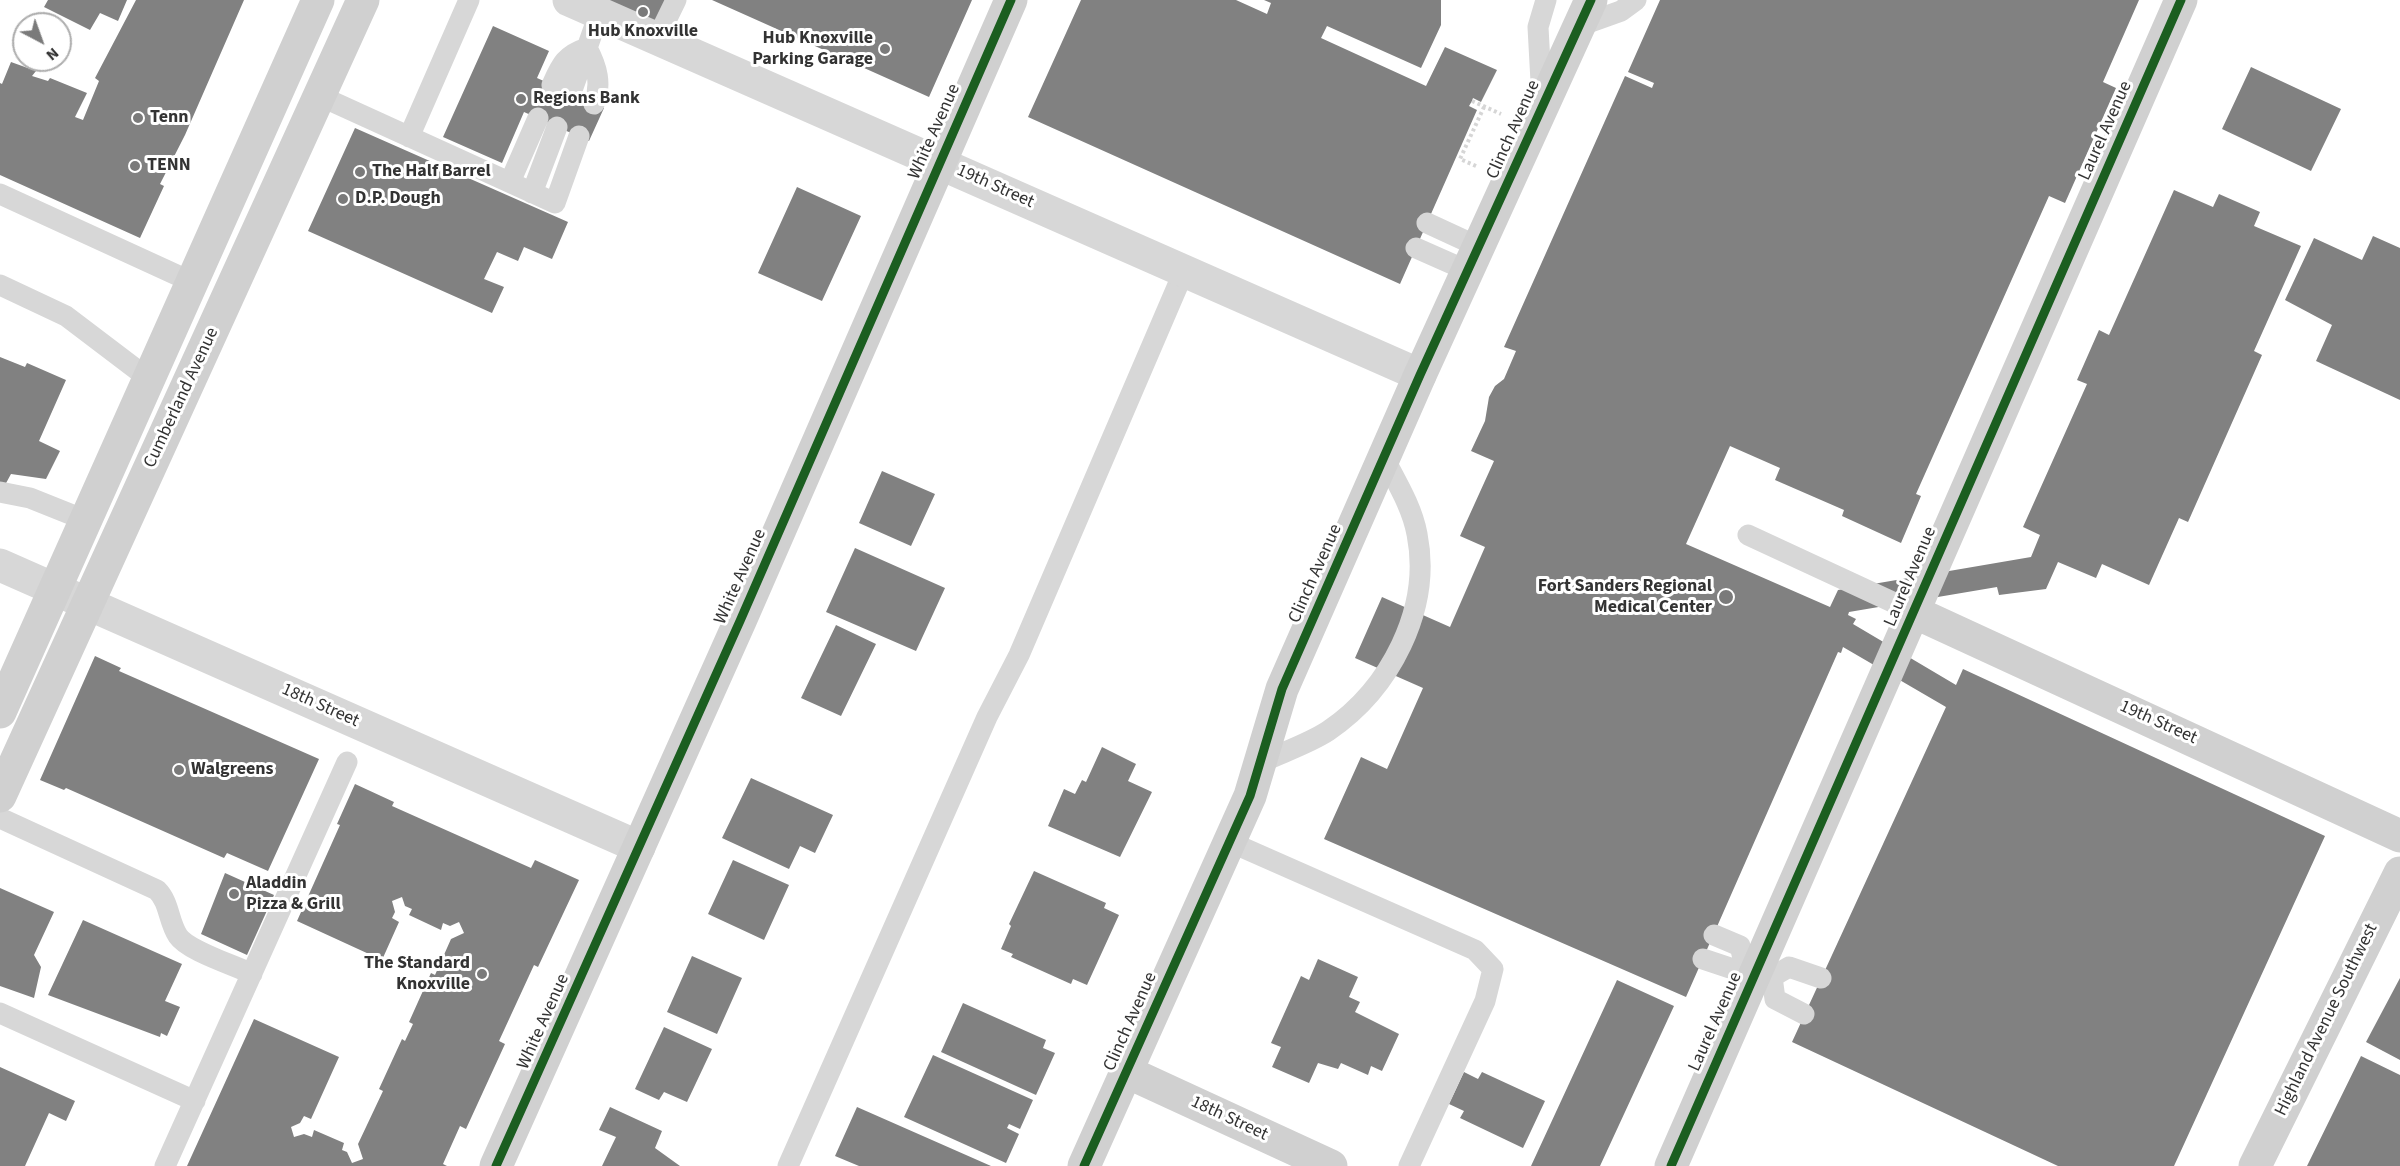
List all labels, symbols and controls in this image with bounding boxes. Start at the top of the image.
marker: Hub Knoxville [636,5,650,19]
north arrow [12,12,72,72]
place label: Hub Knoxville [588,21,698,43]
place label: Hub Knoxville Parking Garage [752,28,873,70]
text: N [41,42,64,66]
marker: Hub Knoxville Parking Garage [878,42,892,56]
street label: Clinch Avenue [1483,77,1545,183]
street label: Laurel Avenue [2075,78,2137,184]
street label: White Avenue [904,81,966,183]
place label: Regions Bank [533,88,640,110]
marker: Regions Bank [514,92,528,106]
place label: Tenn [150,107,189,129]
marker: Tenn [131,111,145,125]
place label: TENN [147,155,191,177]
marker: TENN [128,159,142,173]
street label: 19th Street [953,160,1037,214]
place label: The Half Barrel [372,161,491,183]
marker: The Half Barrel [353,165,367,179]
place label: D.P. Dough [355,188,441,210]
marker: D.P. Dough [336,192,350,206]
street label: Cumberland Avenue [140,324,224,472]
street label: Clinch Avenue [1285,521,1347,627]
street label: Laurel Avenue [1880,524,1942,630]
street label: White Avenue [710,526,772,628]
place label: Fort Sanders Regional Medical Center [1538,576,1712,618]
marker: Fort Sanders Regional Medical Center [1717,588,1735,606]
street label: 18th Street [278,679,362,733]
street label: 19th Street [2116,696,2200,750]
place label: Walgreens [191,759,274,781]
marker: Walgreens [172,763,186,777]
place label: Aladdin Pizza & Grill [246,873,341,916]
marker: Aladdin Pizza & Grill [227,887,241,901]
street label: Highland Avenue Southwest [2271,920,2383,1120]
place label: The Standard Knoxville [364,953,470,996]
marker: The Standard Knoxville [475,967,489,981]
street label: Clinch Avenue [1100,969,1162,1075]
street label: Laurel Avenue [1685,969,1747,1075]
street label: White Avenue [513,971,575,1073]
street label: 18th Street [1187,1092,1271,1146]

